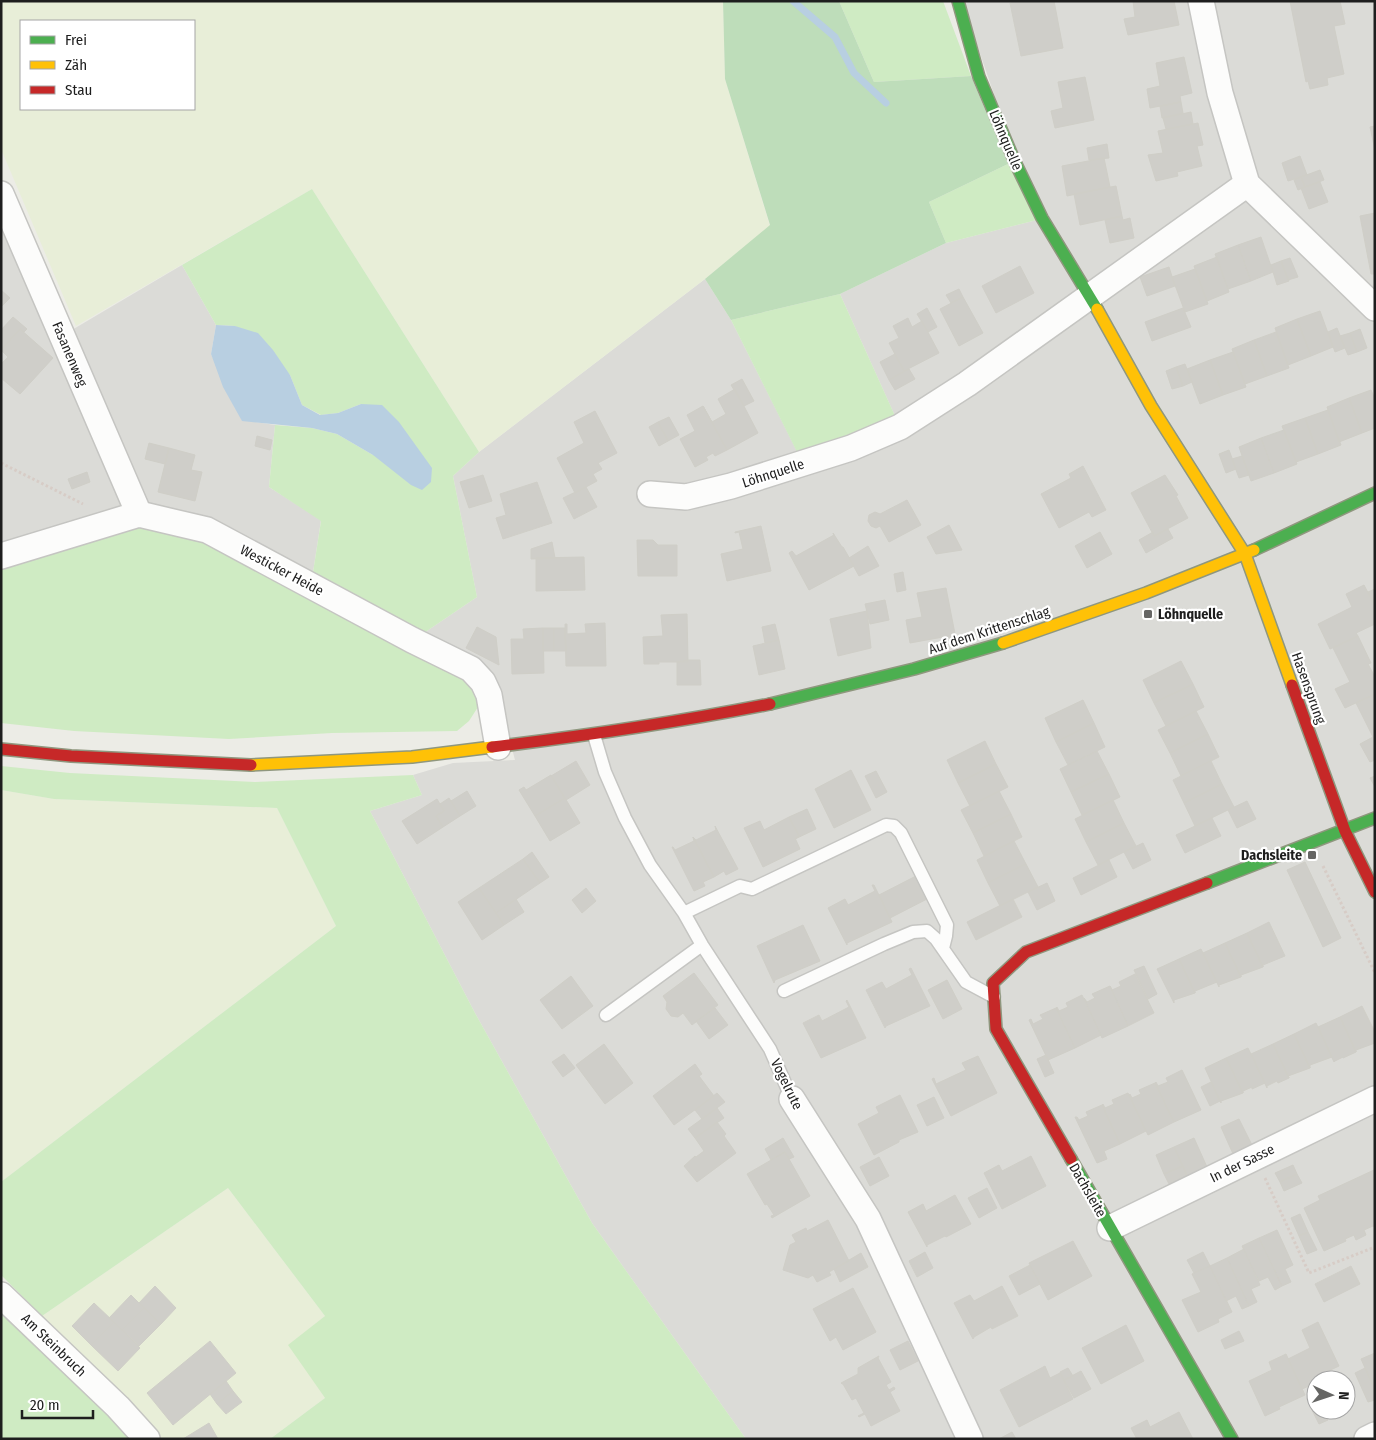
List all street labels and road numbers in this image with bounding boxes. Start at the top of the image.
street label: Löhnquelle [985,107,1026,173]
street label: Fasanenweg [48,319,91,390]
street label: Löhnquelle [740,455,806,491]
street label: Westicker Heide [237,541,327,600]
street label: Auf dem Krittenschlag [927,603,1052,658]
street label: Hasensprung [1288,650,1330,727]
street label: Vogelrute [767,1056,806,1113]
street label: In der Sasse [1207,1141,1277,1186]
street label: Dachsleite [1065,1160,1110,1220]
street label: Am Steinbruch [18,1310,90,1381]

